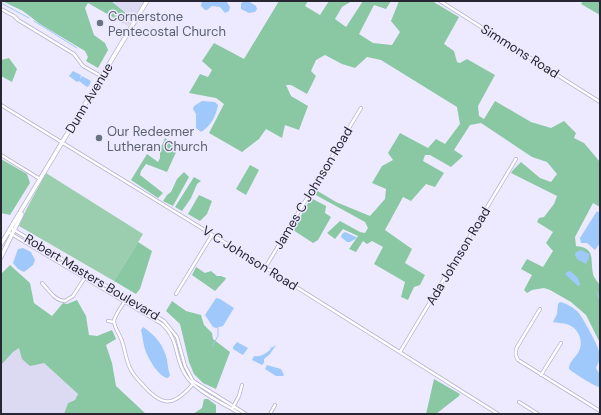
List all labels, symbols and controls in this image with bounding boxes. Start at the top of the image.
place label: Cornerstone Pentecostal Church [108,8,226,40]
marker: Cornerstone Pentecostal Church [95,18,105,28]
street label: Simmons Road [478,20,562,82]
street label: Dunn Avenue [61,60,117,136]
place label: Our Redeemer Lutheran Church [107,123,208,155]
street label: James C Johnson Road [270,124,356,252]
marker: Our Redeemer Lutheran Church [94,133,104,143]
street label: Ada Johnson Road [422,204,494,308]
street label: V C Johnson Road [199,222,301,294]
street label: Robert Masters Boulevard [21,230,163,324]

